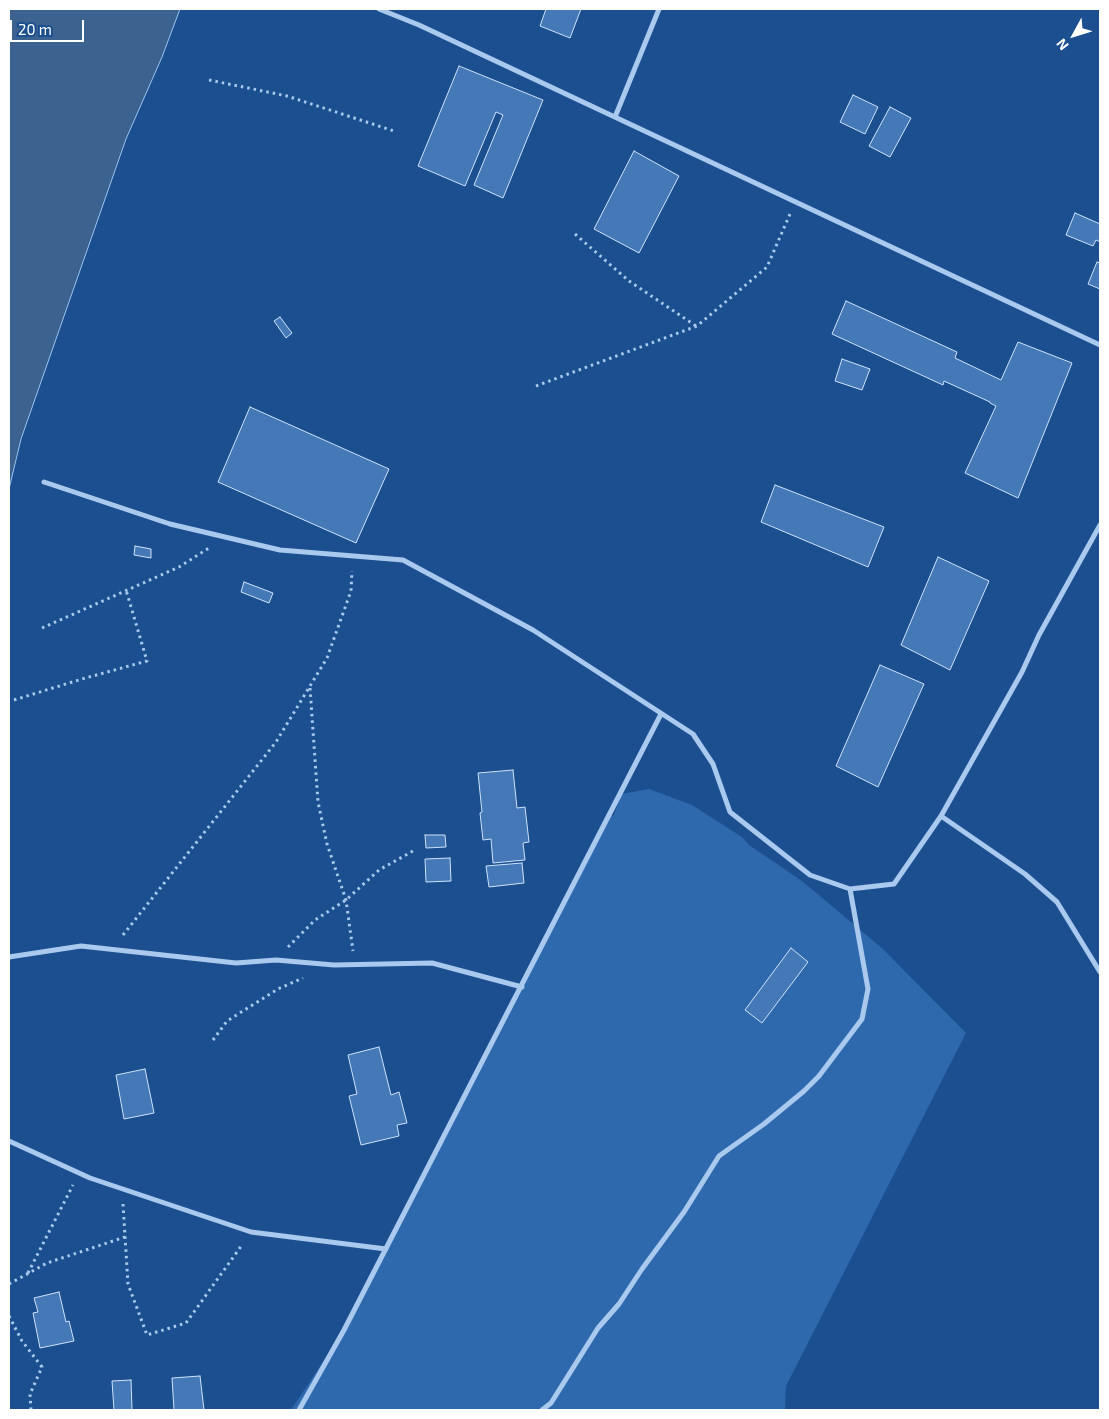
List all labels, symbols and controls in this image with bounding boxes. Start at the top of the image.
scale bar [12,10,86,42]
north arrow [1049,10,1099,60]
text: 20 m [18,20,52,38]
text: N [1052,35,1072,54]

